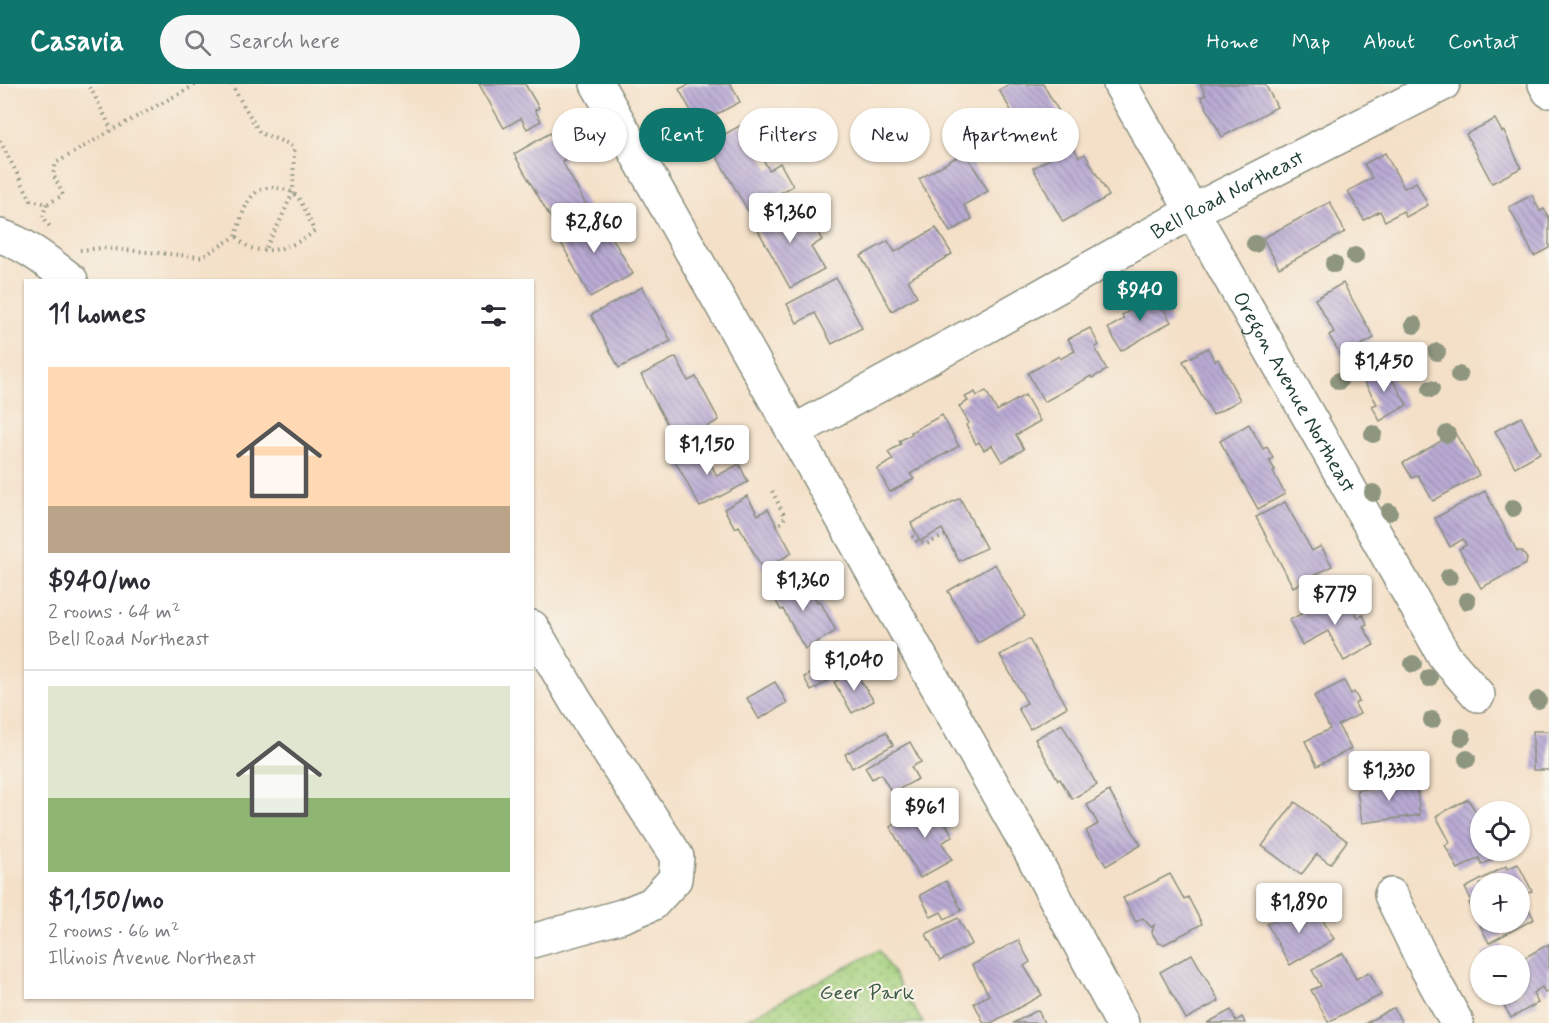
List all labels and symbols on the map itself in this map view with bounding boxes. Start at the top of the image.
street label: Bell Road Northeast [1146,144,1310,247]
pin: $1,360 [741,193,839,244]
pin: $2,860 [545,203,643,254]
pin: $940 [1104,271,1176,322]
street label: Oregon Avenue Northeast [1226,287,1362,499]
pin: $1,450 [1335,342,1433,393]
pin: $1,150 [658,425,756,476]
pin: $1,360 [754,561,852,612]
pin: $779 [1299,575,1371,626]
pin: $1,040 [805,641,903,692]
pin: $1,330 [1340,751,1438,802]
pin: $961 [889,788,961,839]
pin: $1,890 [1250,883,1348,934]
park label: Geer Park [819,979,915,1007]

